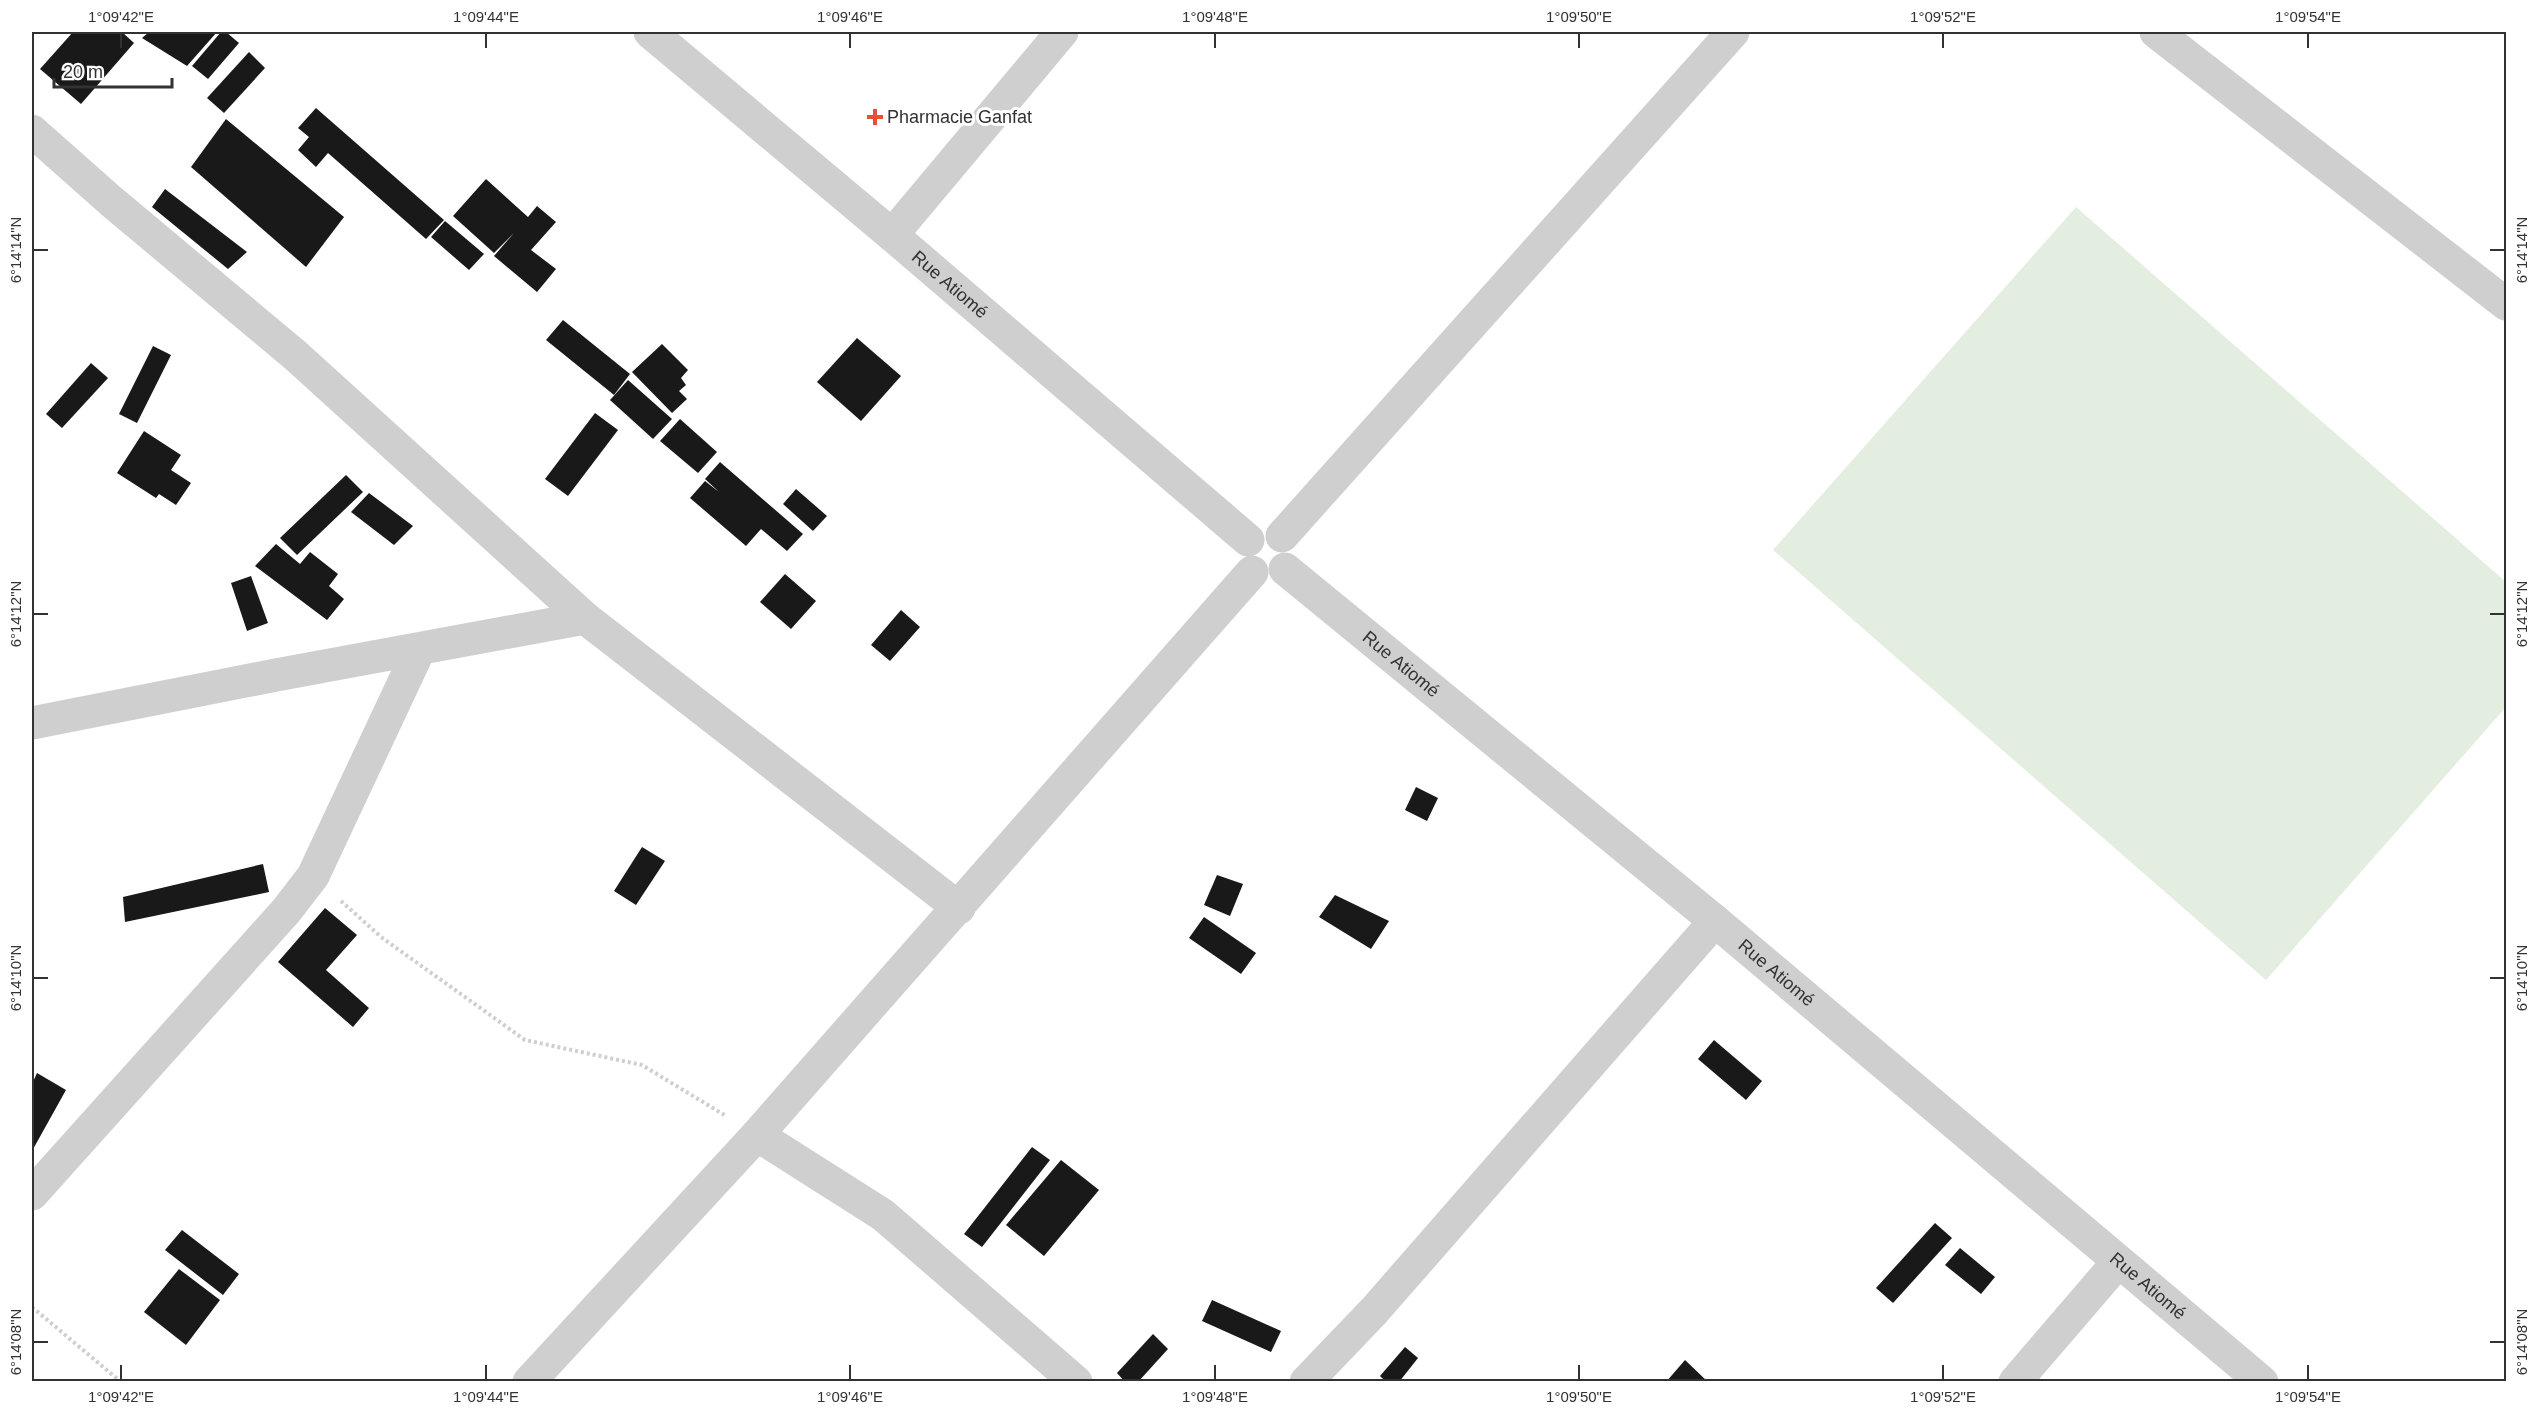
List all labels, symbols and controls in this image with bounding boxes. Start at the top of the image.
text: 1°09'42"E [88,8,154,25]
text: 1°09'44"E [453,8,519,25]
text: 1°09'46"E [817,8,883,25]
text: 1°09'48"E [1182,8,1248,25]
text: 1°09'50"E [1546,8,1612,25]
text: 1°09'52"E [1910,8,1976,25]
text: 1°09'54"E [2275,8,2341,25]
scale bar [54,51,172,89]
text: 20 m [63,62,103,82]
place label: Pharmacie Ganfat [887,107,1032,127]
marker: Pharmacie Ganfat [868,110,882,124]
text: 6°14'14"N [7,217,24,283]
text: 6°14'14"N [2513,217,2530,283]
street label: Rue Atiomé [908,247,992,322]
text: 6°14'12"N [7,581,24,647]
text: 6°14'12"N [2513,581,2530,647]
street label: Rue Atiomé [1359,627,1443,701]
street label: Rue Atiomé [1734,935,1818,1010]
text: 6°14'10"N [7,945,24,1011]
text: 6°14'10"N [2513,945,2530,1011]
street label: Rue Atiomé [2106,1248,2190,1324]
text: 6°14'08"N [7,1309,24,1375]
text: 6°14'08"N [2513,1309,2530,1375]
text: 1°09'42"E [88,1388,154,1405]
text: 1°09'44"E [453,1388,519,1405]
text: 1°09'46"E [817,1388,883,1405]
text: 1°09'48"E [1182,1388,1248,1405]
text: 1°09'50"E [1546,1388,1612,1405]
text: 1°09'52"E [1910,1388,1976,1405]
text: 1°09'54"E [2275,1388,2341,1405]

